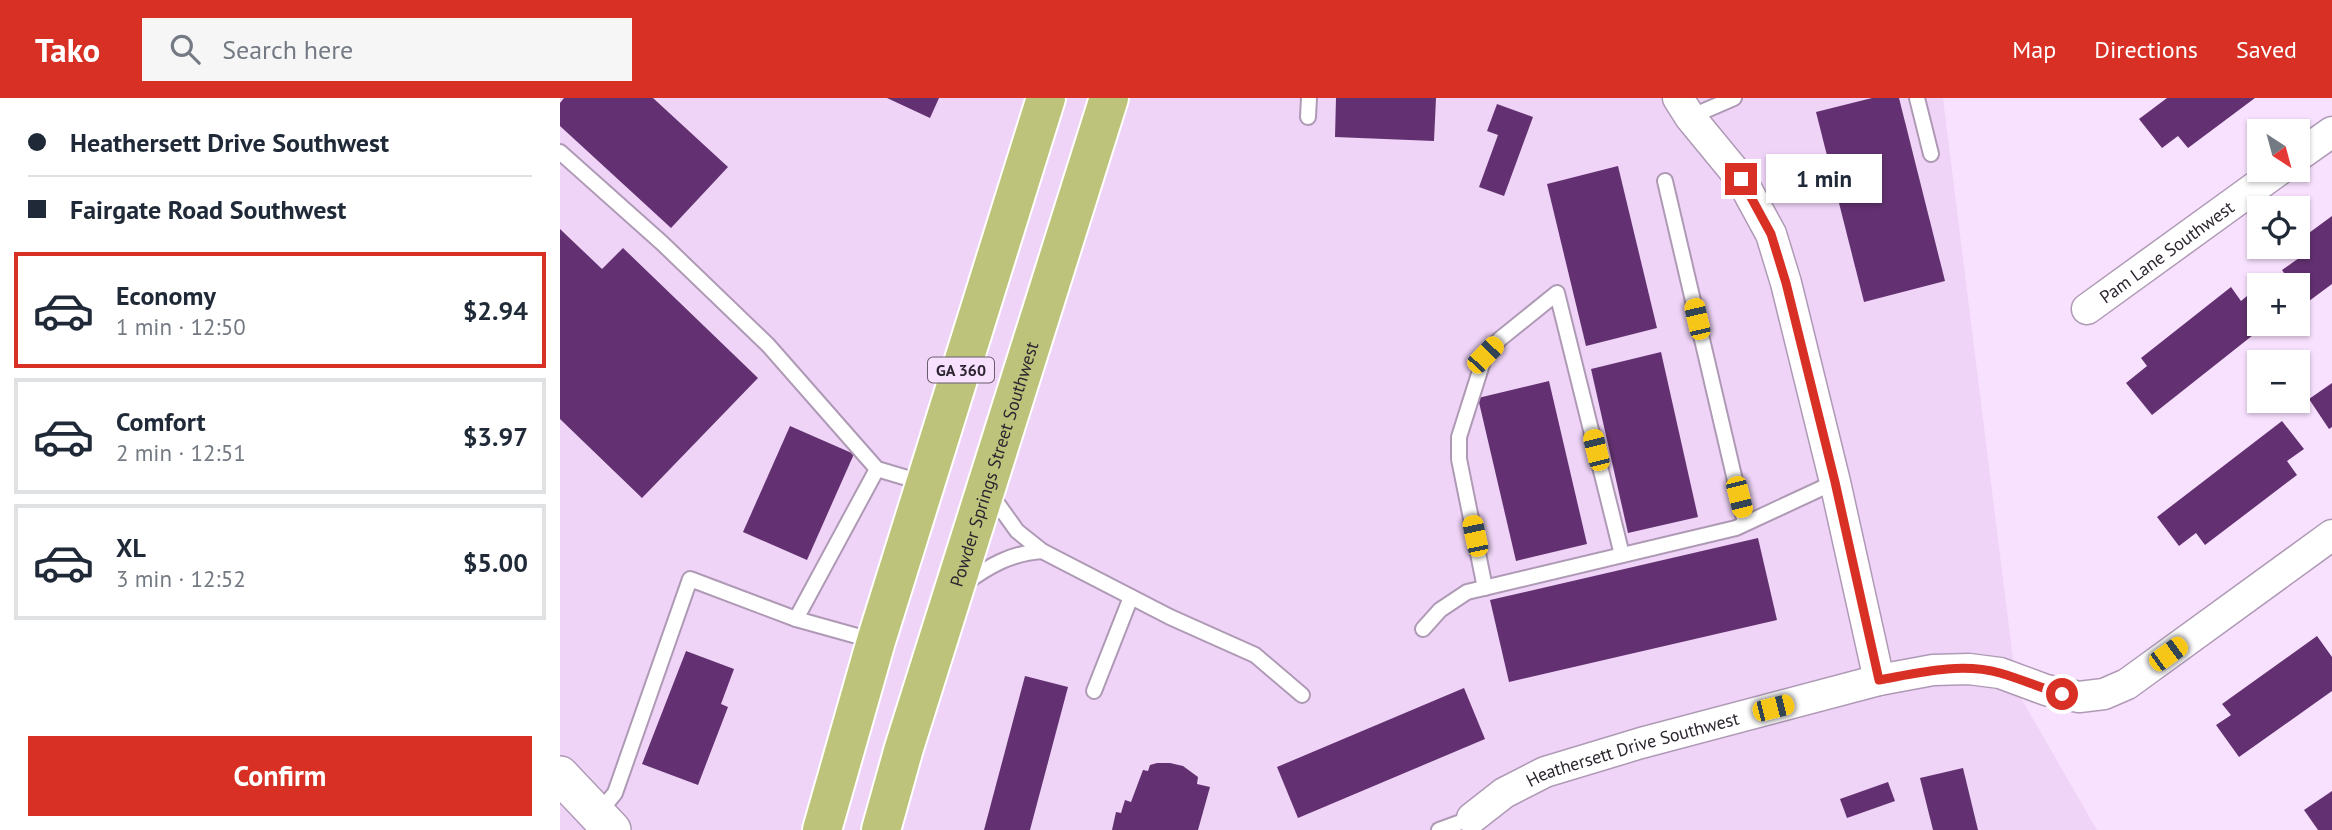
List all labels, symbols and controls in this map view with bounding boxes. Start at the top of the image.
search box [142,18,632,81]
text: Tako [35,28,100,71]
icon: search [166,30,204,68]
text: Search here [222,33,353,66]
text: Map [2012,34,2056,65]
text: Directions [2094,34,2198,65]
text: Saved [2236,34,2297,65]
north arrow [2247,119,2310,182]
map controls [2247,119,2310,413]
text: Heathersett Drive Southwest [70,126,389,159]
callout: 1 min [1766,154,1881,204]
route end [1725,163,1757,195]
text: 1 min [1796,164,1852,193]
text: Fairgate Road Southwest [70,193,346,226]
street label: Pam Lane Southwest [2095,195,2238,308]
button: locate [2247,196,2310,259]
button: + [2247,273,2310,336]
icon: car [32,279,95,342]
text: Economy [116,279,216,312]
text: $2.94 [463,294,528,327]
car [1683,296,1712,342]
text: 1 min · 12:50 [116,312,246,341]
car [1463,333,1508,377]
street label: Powder Springs Street Southwest [944,339,1043,589]
button: − [2247,350,2310,413]
road number: GA 360 [928,358,994,382]
icon: car [32,405,95,468]
text: Comfort [116,405,206,438]
text: $3.97 [463,420,528,453]
car [1581,427,1612,473]
text: 2 min · 12:51 [116,438,246,467]
car [1724,474,1755,520]
car [1461,513,1490,559]
icon: car [32,531,95,594]
text: XL [116,531,146,564]
text: $5.00 [463,546,528,579]
text: 3 min · 12:52 [116,564,246,593]
car [2145,633,2192,675]
route start [2046,678,2078,710]
car [1751,693,1796,723]
street label: Heathersett Drive Southwest [1522,706,1741,791]
button: Confirm [28,736,532,816]

